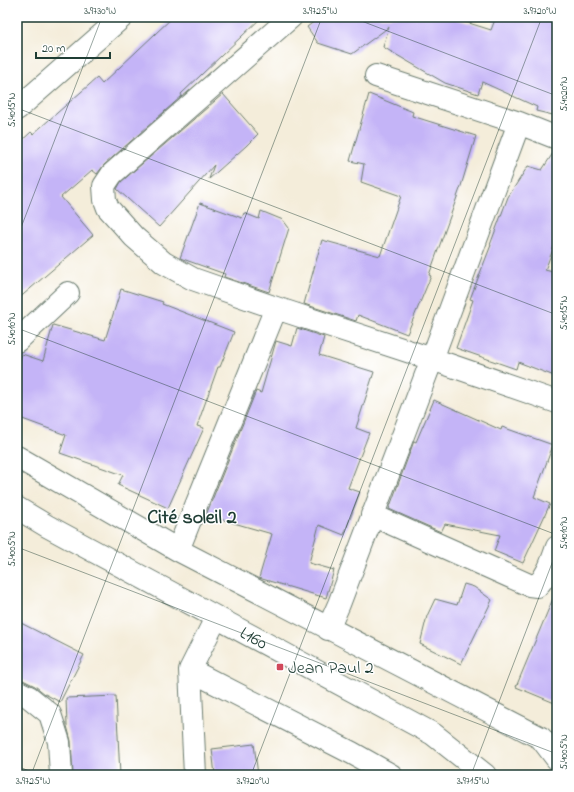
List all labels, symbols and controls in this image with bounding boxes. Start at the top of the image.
text: 3.9730°W [84,4,116,19]
text: 3.9725°W [303,4,337,19]
text: 3.9720°W [523,4,557,19]
scale bar [36,34,110,60]
text: 20 m [42,40,65,58]
text: 5.4020°N [557,76,572,111]
text: 5.4015°N [5,92,20,127]
text: 5.4015°N [557,295,572,330]
text: 5.4010°N [5,312,20,346]
district label: Cité soleil 2 [147,504,237,533]
text: 5.4010°N [557,516,572,550]
text: 5.4005°N [5,531,20,567]
street label: L160 [234,621,272,657]
place label: Jean Paul 2 [288,656,374,682]
marker: Jean Paul 2 [275,662,285,672]
text: 5.4005°N [557,734,572,770]
text: 3.9725°W [16,774,50,789]
text: 3.9720°W [236,774,270,789]
text: 3.9715°W [457,774,490,789]

